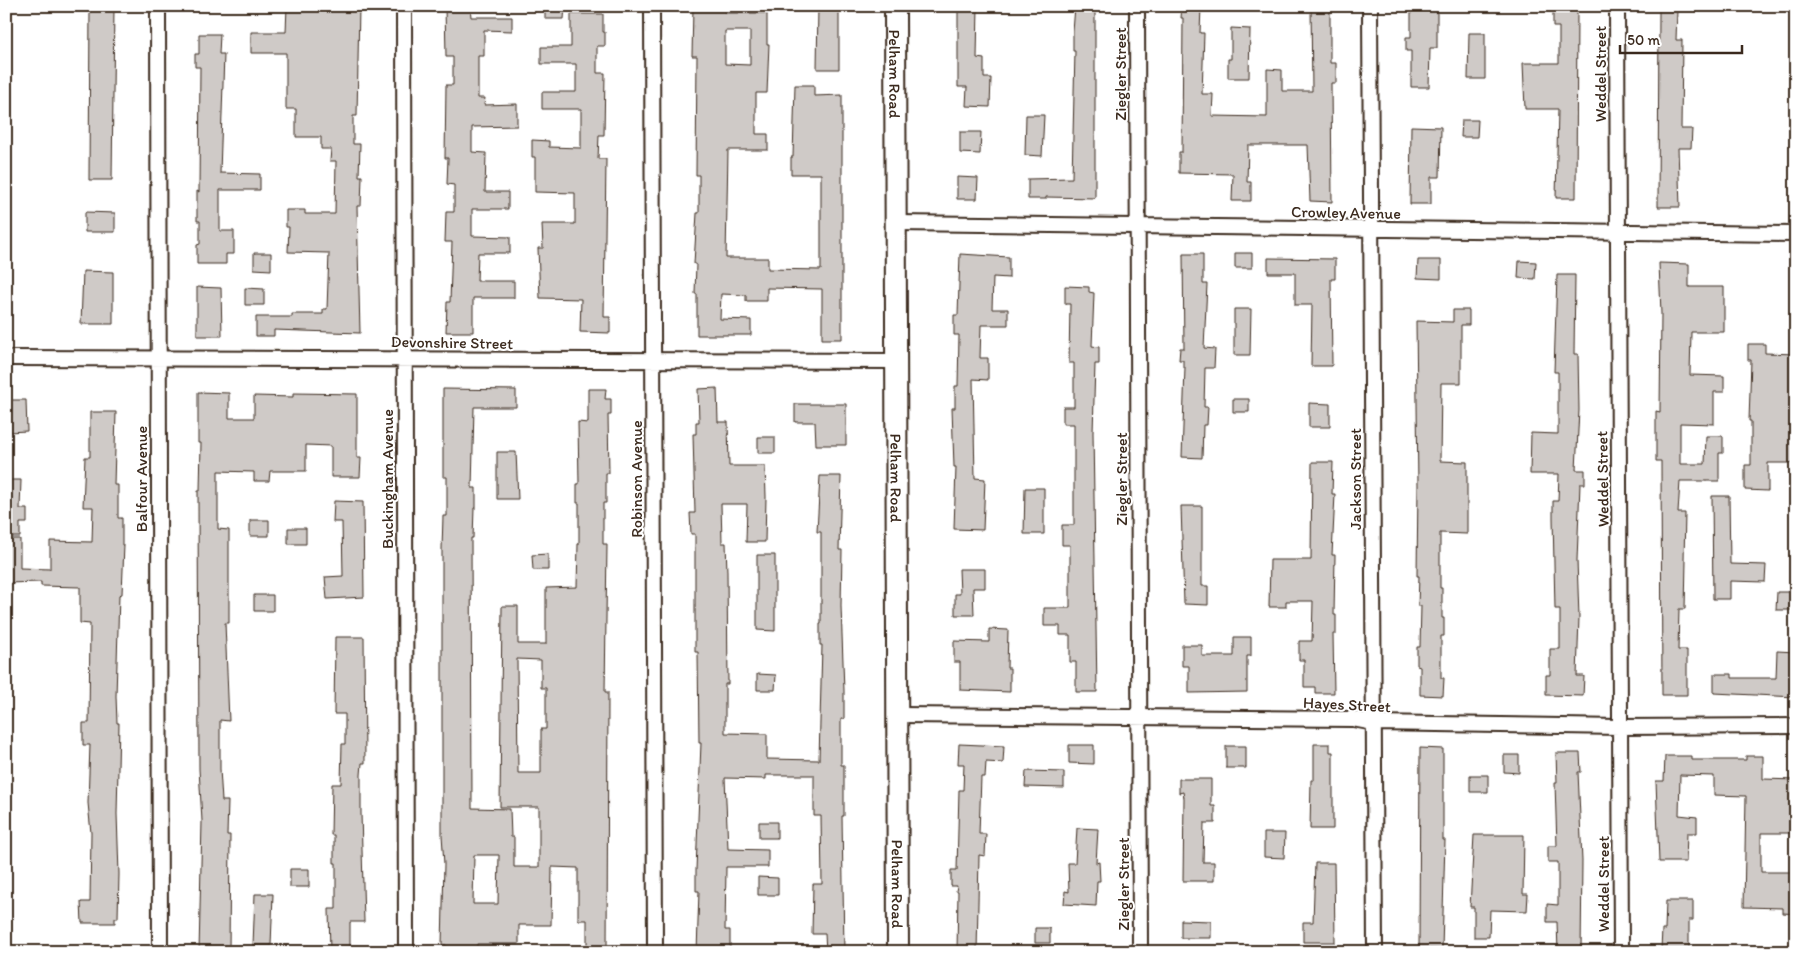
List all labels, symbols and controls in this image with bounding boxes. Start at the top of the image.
scale bar [1620,22,1742,54]
street label: Weddel Street [1591,26,1610,122]
street label: Ziegler Street [1111,27,1130,121]
street label: Pelham Road [885,29,904,119]
text: 50 m [1627,31,1660,49]
street label: Crowley Avenue [1291,202,1401,223]
street label: Devonshire Street [391,332,513,353]
street label: Buckingham Avenue [378,409,397,549]
street label: Robinson Avenue [627,420,646,538]
street label: Balfour Avenue [132,426,151,532]
street label: Jackson Street [1346,428,1365,530]
street label: Weddel Street [1592,431,1613,527]
street label: Ziegler Street [1112,432,1131,526]
street label: Pelham Road [886,433,906,523]
street label: Hayes Street [1303,693,1391,716]
street label: Weddel Street [1594,836,1613,932]
street label: Ziegler Street [1114,837,1133,931]
street label: Pelham Road [888,839,907,929]

